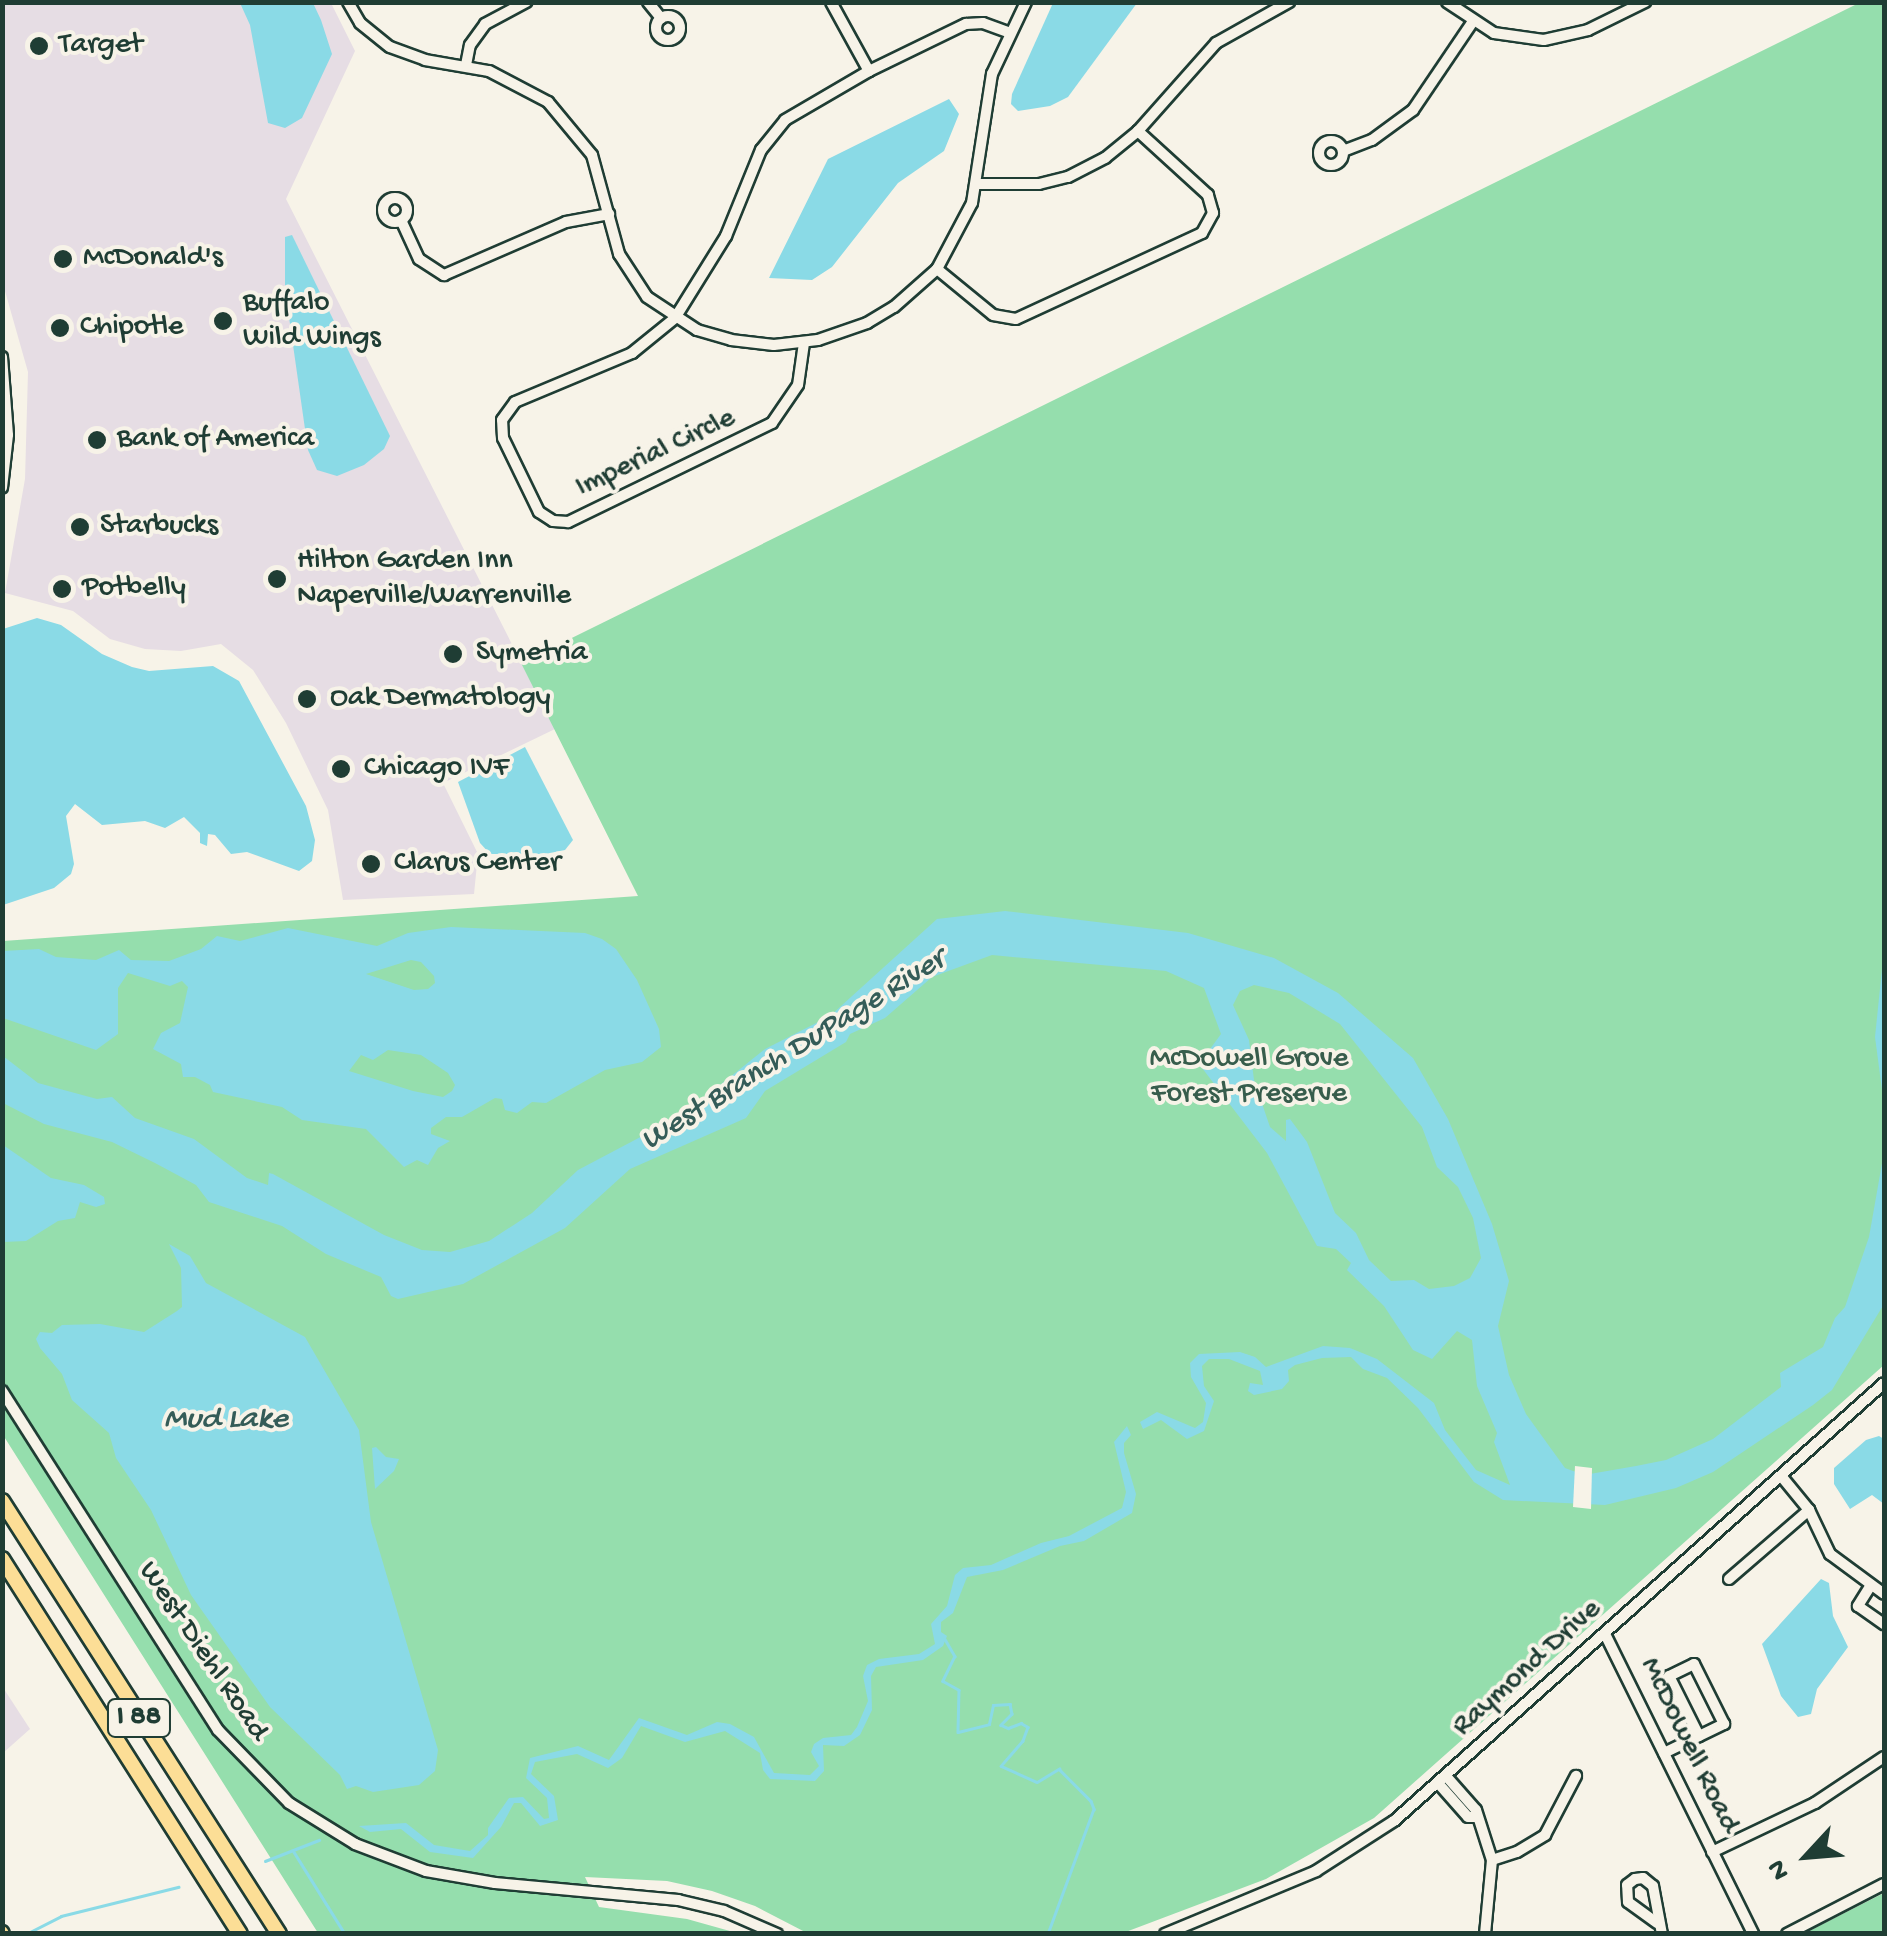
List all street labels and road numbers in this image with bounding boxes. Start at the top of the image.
street label: Imperial Circle [570,401,742,507]
street label: West Diehl Road [129,1556,275,1748]
street label: Raymond Drive [1446,1593,1610,1745]
street label: McDowell Road [1630,1652,1746,1840]
road number: I 88 [106,1695,172,1741]

